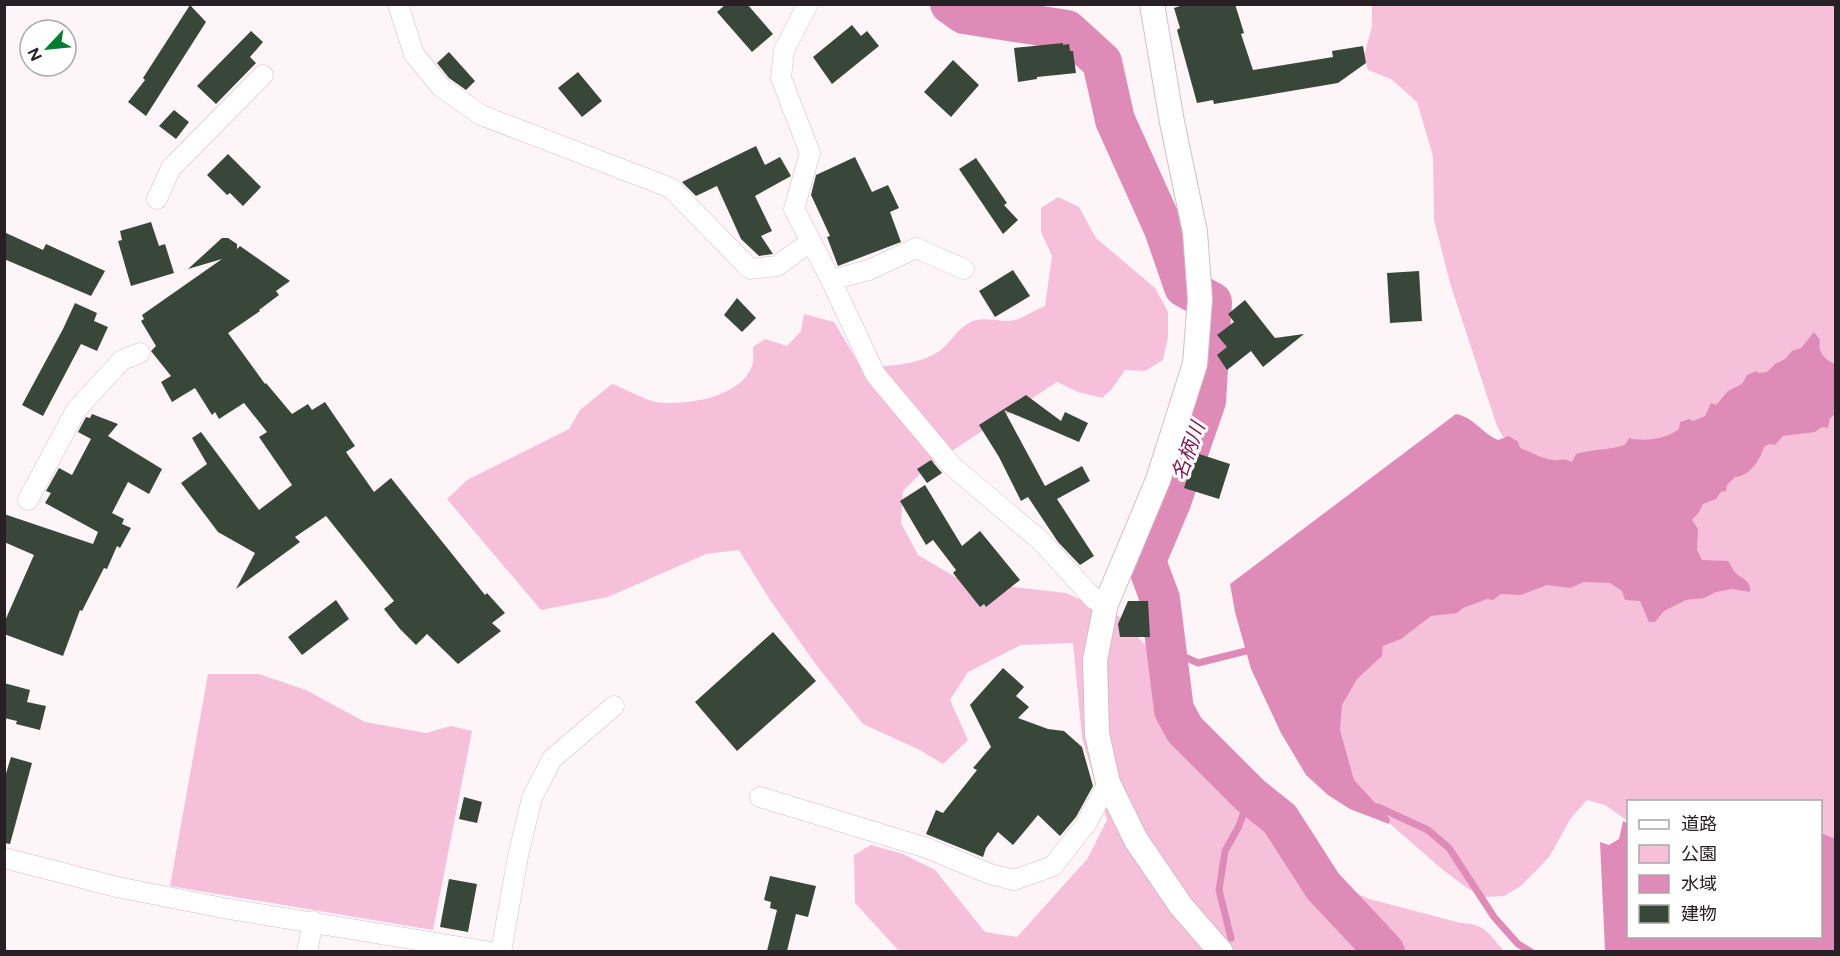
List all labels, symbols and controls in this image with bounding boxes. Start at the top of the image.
north arrow [18,18,78,78]
text: N [24,45,46,64]
water label: 名柄川 [1166,417,1210,483]
legend [1627,800,1822,938]
text: 道路 [1681,813,1717,835]
text: 公園 [1681,843,1717,865]
text: 水域 [1681,873,1717,895]
text: 建物 [1681,903,1717,925]

